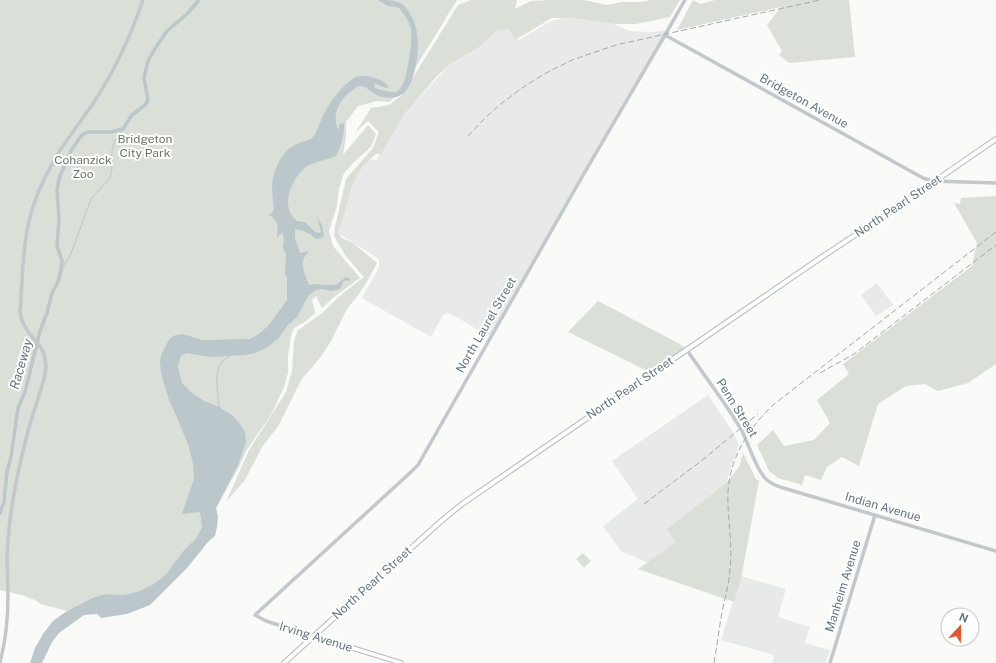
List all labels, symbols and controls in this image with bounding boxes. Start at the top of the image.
street label: Bridgeton Avenue [757,71,851,131]
park label: Bridgeton City Park [118,132,173,160]
park label: Cohanzick Zoo [54,153,112,181]
street label: North Pearl Street [852,172,944,240]
street label: North Laurel Street [453,274,519,375]
water label: Raceway [7,337,35,391]
street label: North Pearl Street [584,354,676,422]
street label: Penn Street [714,376,761,440]
street label: Indian Avenue [843,489,923,525]
street label: Manheim Avenue [822,538,864,634]
street label: North Pearl Street [329,543,415,622]
north arrow [940,607,980,647]
text: N [958,611,970,625]
street label: Irving Avenue [278,619,355,655]

